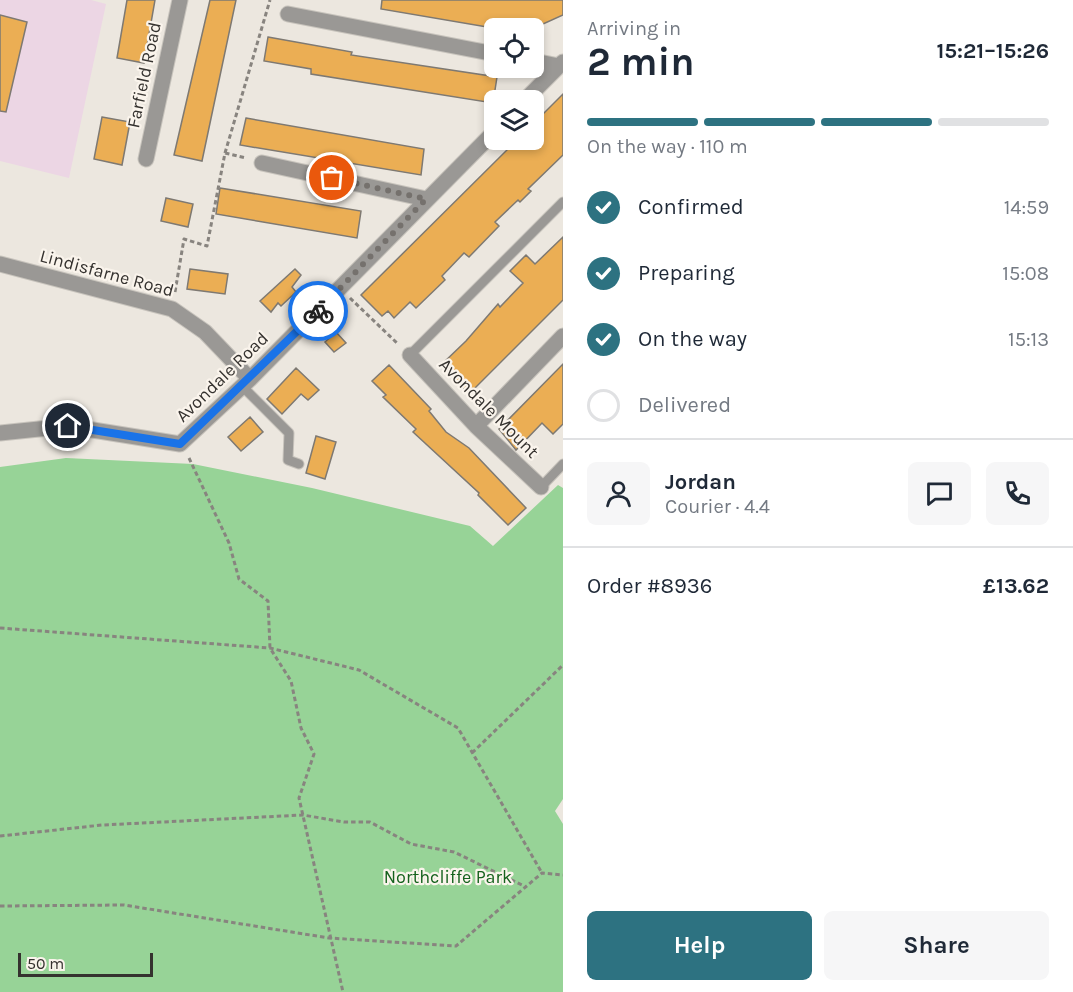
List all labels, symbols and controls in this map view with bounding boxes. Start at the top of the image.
text: Arriving in [587,17,681,40]
map controls [484,18,544,150]
button: locate [484,18,544,78]
street label: Farfield Road [122,20,166,130]
text: 15:21–15:26 [936,38,1049,64]
text: 2 min [587,39,695,85]
button: layers [484,90,544,150]
text: On the way · 110 m [587,135,748,158]
pin [306,152,357,203]
icon: bag [315,161,348,194]
icon: check [587,191,620,224]
text: Confirmed [638,194,744,220]
text: 14:59 [1004,196,1049,219]
street label: Lindisfarne Road [37,245,177,301]
icon: check [587,257,620,290]
text: Preparing [638,260,735,286]
text: 15:08 [1002,262,1049,285]
courier [288,281,348,341]
icon: bike [302,295,335,328]
icon: check [587,323,620,356]
text: On the way [638,326,747,352]
street label: Avondale Road [171,327,273,427]
text: 15:13 [1008,328,1049,351]
street label: Avondale Mount [434,353,544,463]
text: Delivered [638,392,731,418]
pin [42,400,93,451]
icon: home [51,409,84,442]
button: person [587,462,650,525]
button: chat [908,462,971,525]
button: phone [986,462,1049,525]
text: Jordan [665,469,736,495]
text: Courier · 4.4 [665,495,770,518]
text: Order #8936 [587,573,712,599]
text: £13.62 [983,573,1049,599]
park label: Northcliffe Park [384,866,512,888]
button: Help [587,911,812,980]
button: Share [824,911,1049,980]
scale bar [18,950,153,978]
text: 50 m [27,954,64,973]

